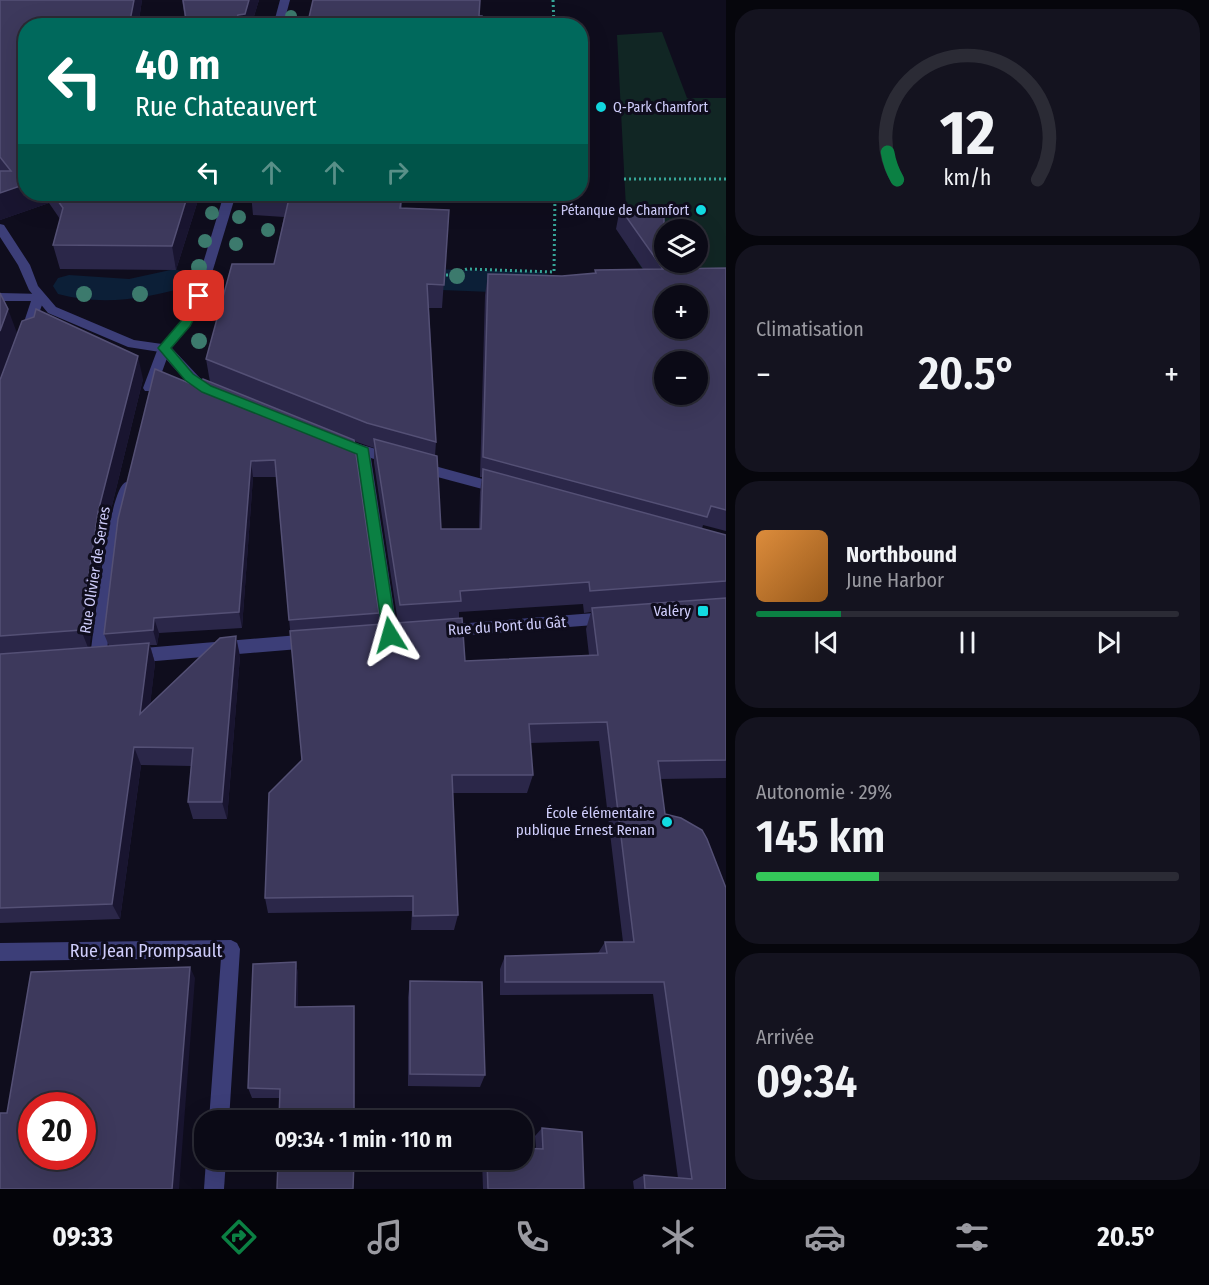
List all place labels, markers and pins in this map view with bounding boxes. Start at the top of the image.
place label: Q-Park Chamfort [613,99,708,116]
marker: Q-Park Chamfort [594,100,608,114]
place label: Pétanque de Chamfort [561,202,689,219]
marker: Pétanque de Chamfort [694,203,708,217]
pin [173,270,224,321]
place label: Valéry [654,602,691,620]
marker: Valéry [696,604,710,618]
place label: École élémentaire publique Ernest Renan [516,804,655,839]
marker: École élémentaire publique Ernest Renan [660,815,674,829]

